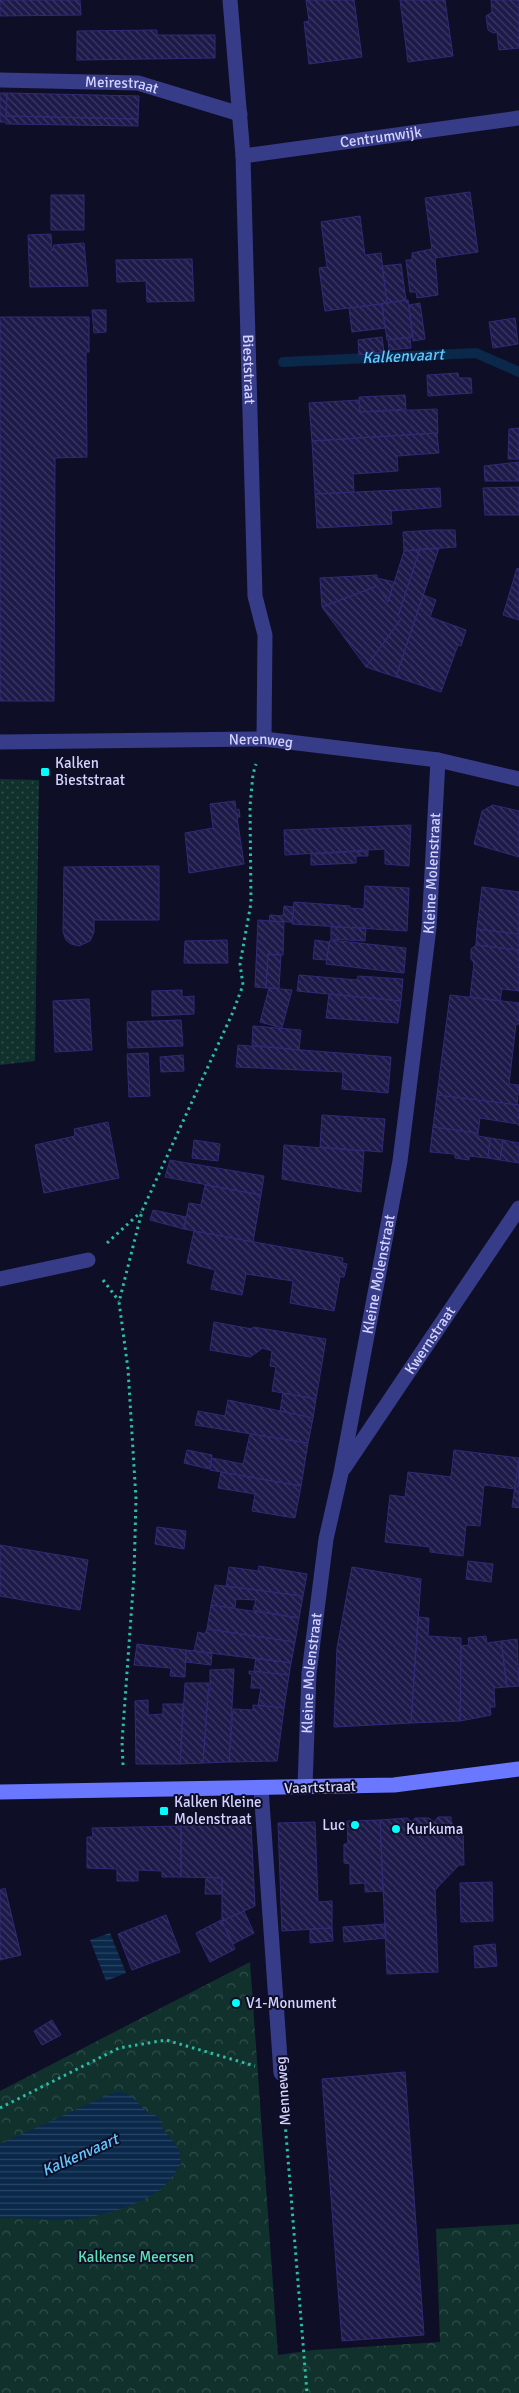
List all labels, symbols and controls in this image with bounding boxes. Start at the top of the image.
street label: Meirestraat [85,73,161,98]
street label: Centrumwijk [339,122,423,152]
street label: Bieststraat [239,334,259,405]
water label: Kalkenvaart [361,344,447,368]
street label: Nerenweg [229,730,294,751]
place label: Kalken Bieststraat [55,754,125,789]
marker: Kalken Bieststraat [39,766,51,778]
street label: Kleine Molenstraat [419,812,444,935]
street label: Kleine Molenstraat [358,1213,399,1336]
street label: Kwernstraat [401,1303,459,1378]
street label: Kleine Molenstraat [298,1612,326,1734]
street label: Vaartstraat [284,1777,356,1797]
place label: Kalken Kleine Molenstraat [174,1793,262,1828]
marker: Kalken Kleine Molenstraat [158,1805,170,1817]
place label: Luc [322,1816,345,1834]
marker: Luc [349,1819,361,1831]
place label: Kurkuma [406,1820,463,1838]
marker: Kurkuma [390,1823,402,1835]
place label: V1-Monument [246,1994,337,2012]
marker: V1-Monument [230,1997,242,2009]
street label: Menneweg [272,2056,294,2126]
water label: Kalkenvaart [39,2128,124,2181]
park label: Kalkense Meersen [78,2248,194,2266]

